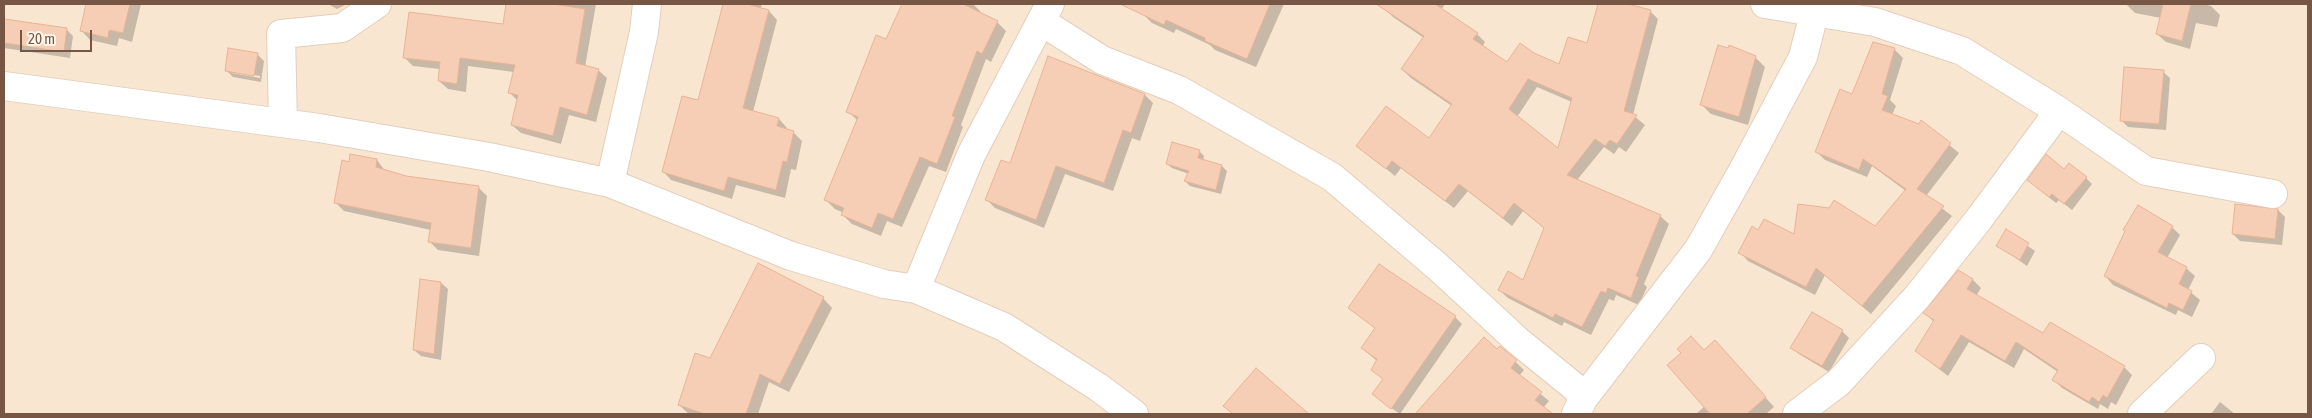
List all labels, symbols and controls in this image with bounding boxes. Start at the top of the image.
scale bar [22,20,95,52]
text: 20 m [28,30,55,47]

